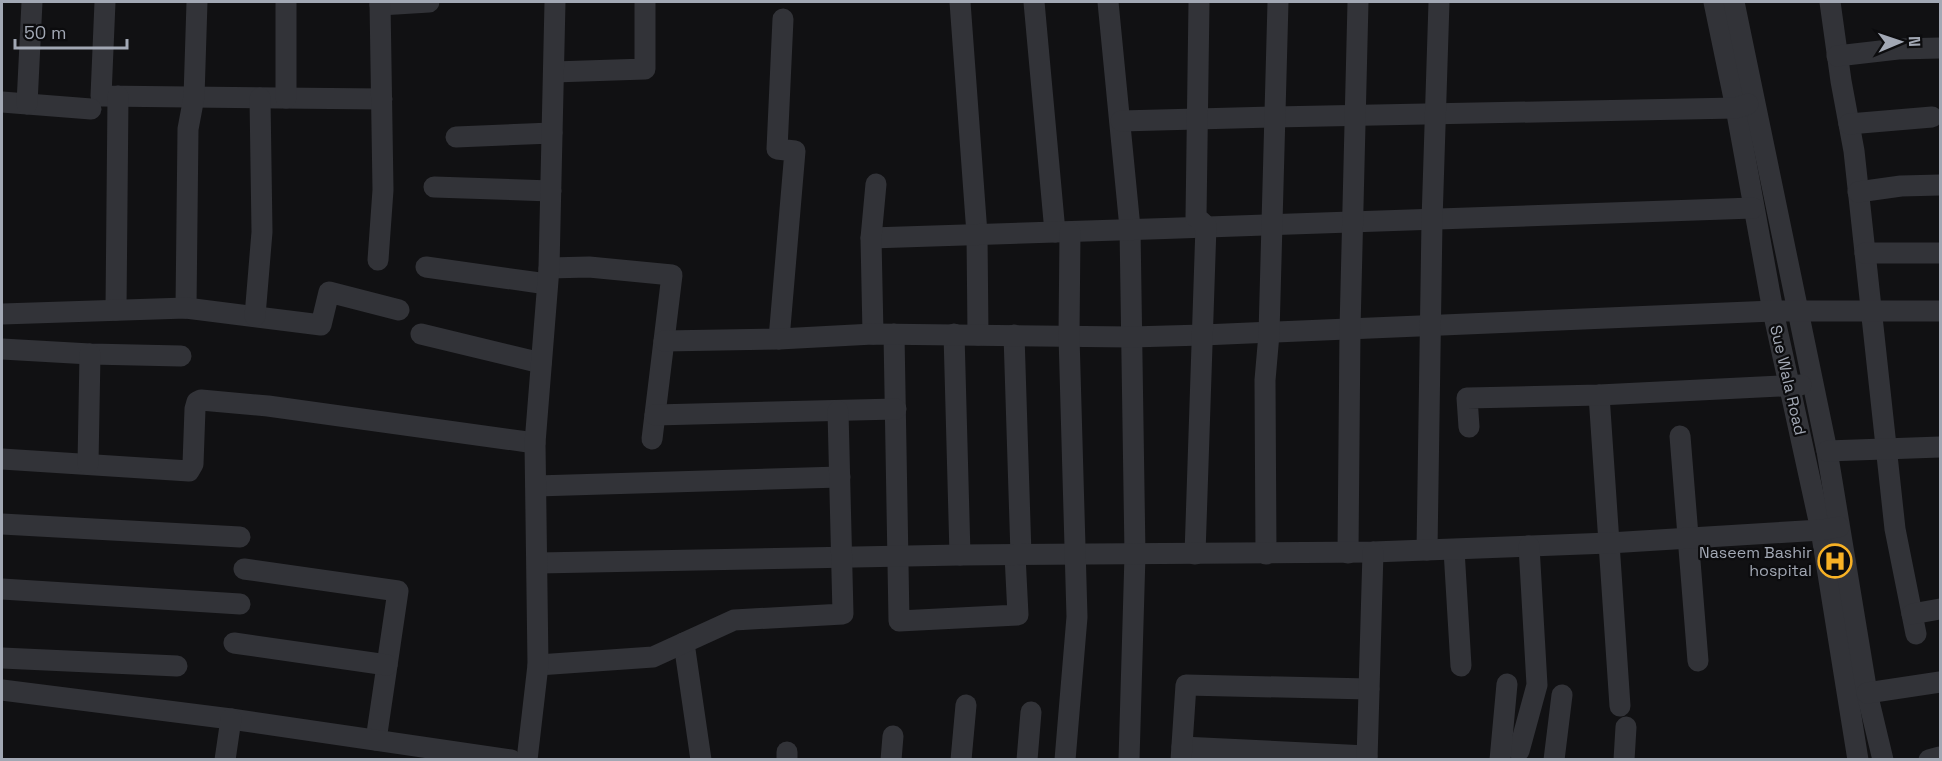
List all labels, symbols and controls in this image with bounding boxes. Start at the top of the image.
scale bar [15,12,128,50]
north arrow [1870,12,1930,72]
text: 50 m [24,21,66,44]
text: N [1904,36,1925,47]
street label: Sue Wala Road [1765,323,1811,437]
place label: Naseem Bashir hospital [1699,542,1812,581]
hospital icon: Naseem Bashir hospital [1817,543,1853,579]

